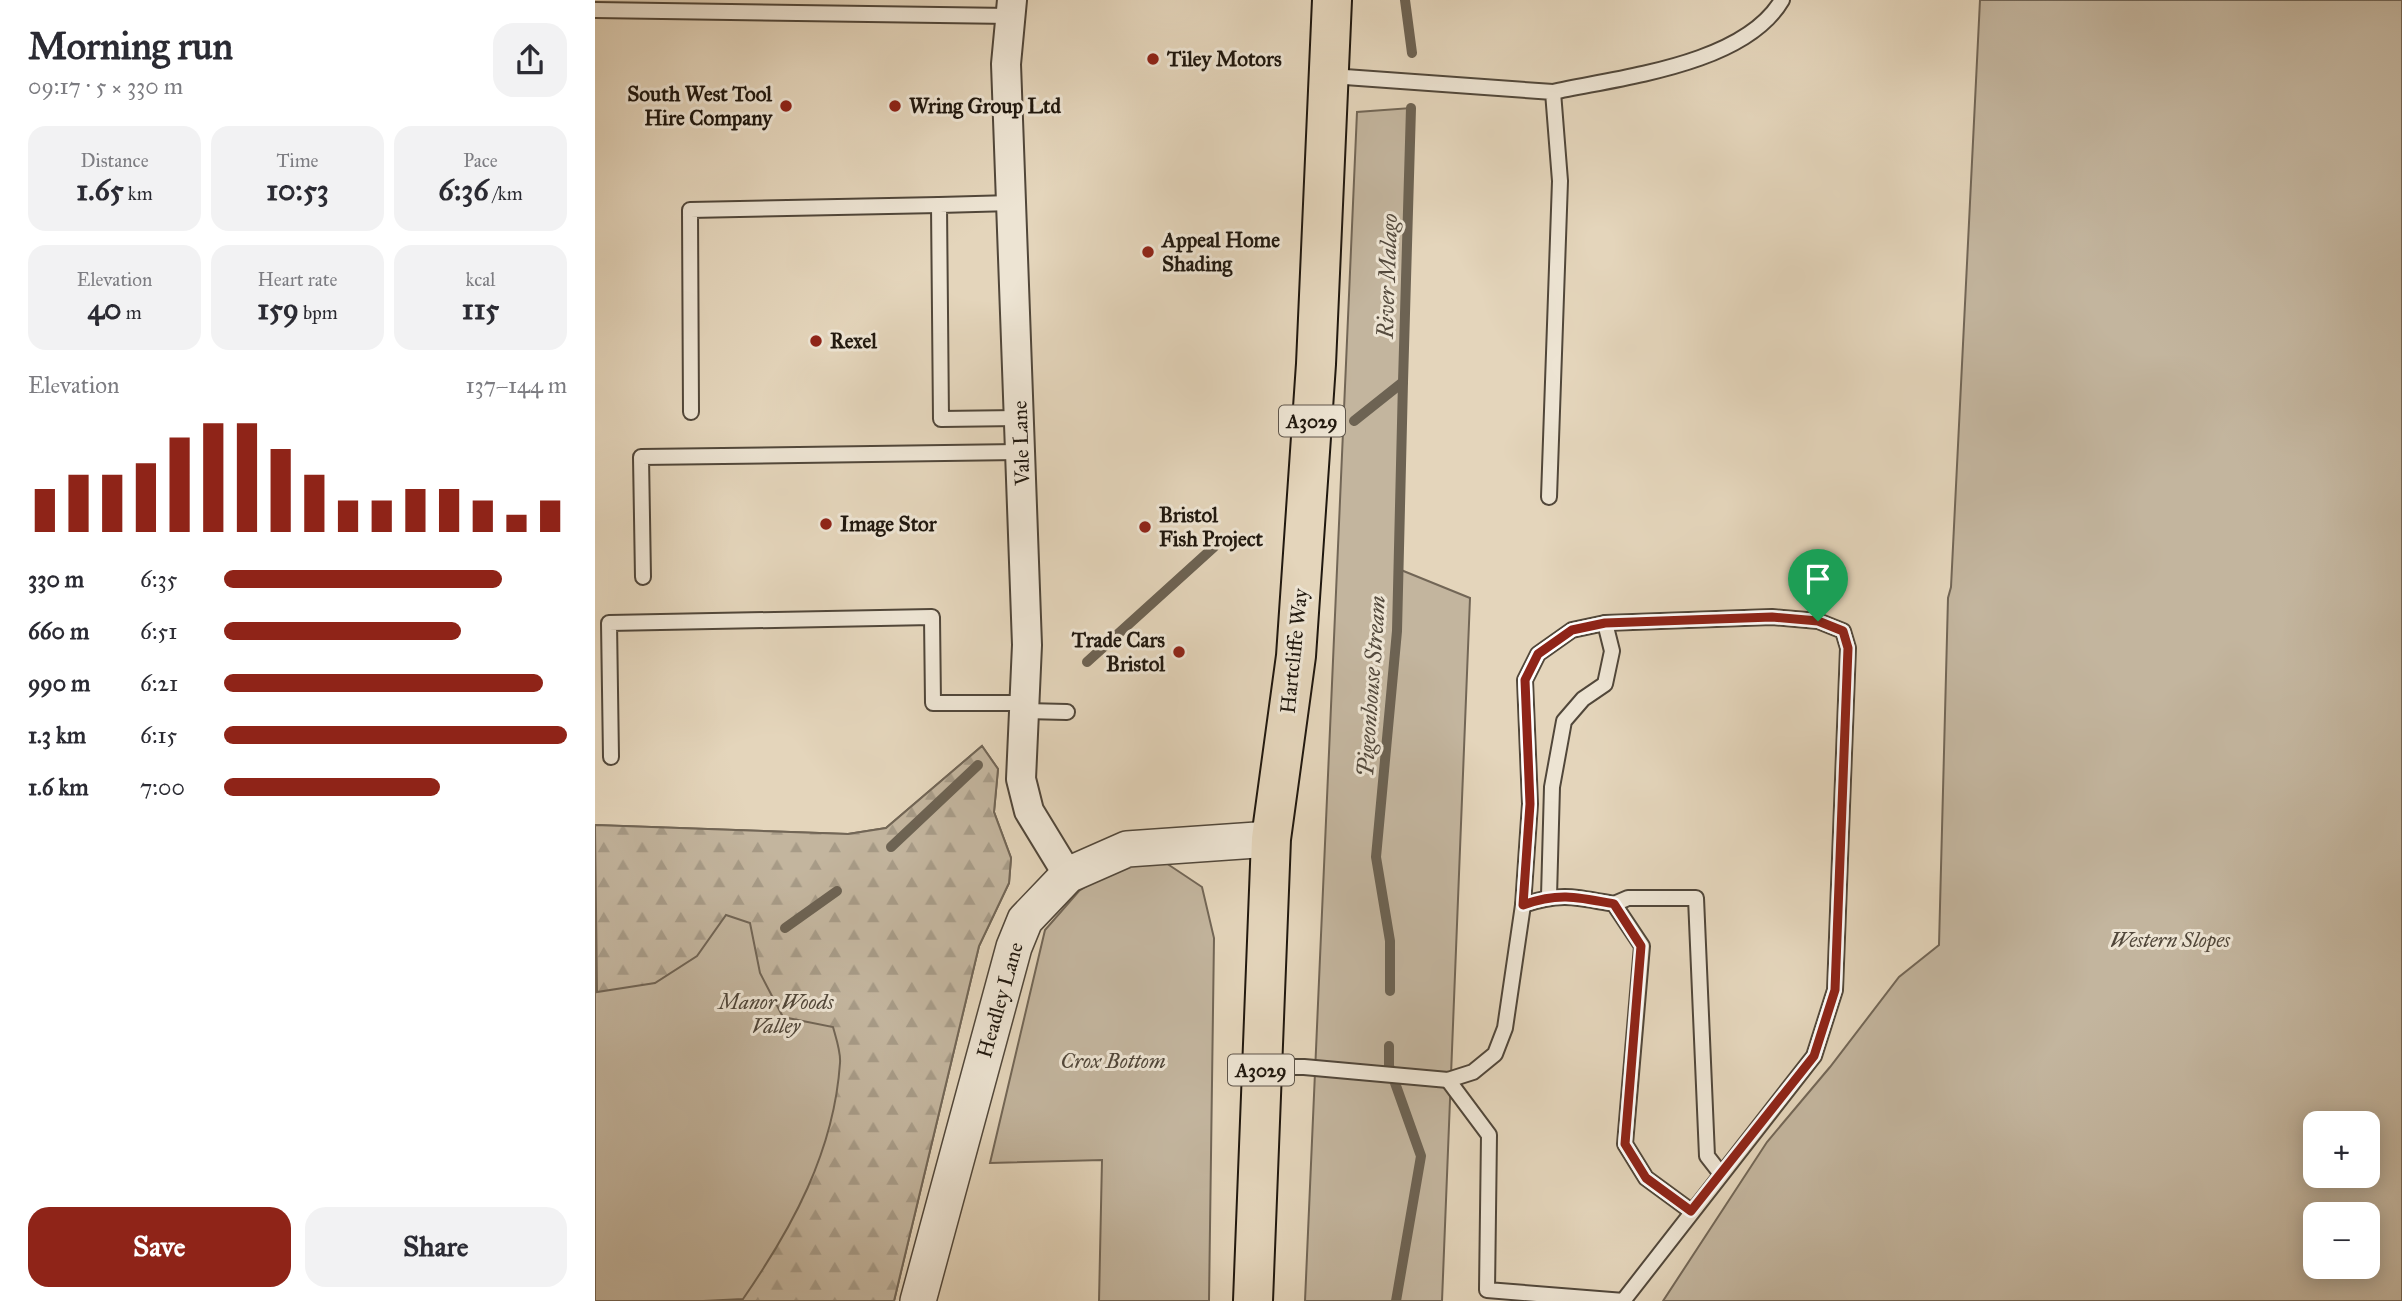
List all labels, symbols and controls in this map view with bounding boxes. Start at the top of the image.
text: Morning run [28,23,233,69]
button: share [493,23,567,97]
place label: Tiley Motors [1166,46,1282,72]
marker: Tiley Motors [1145,51,1161,67]
text: 09:17 · 5 × 330 m [28,72,183,100]
place label: South West Tool Hire Company [627,81,773,131]
place label: Wring Group Ltd [909,93,1061,119]
marker: South West Tool Hire Company [778,98,794,114]
marker: Wring Group Ltd [887,98,903,114]
text: Distance [80,149,149,172]
text: Time [276,149,319,172]
text: Pace [463,149,498,172]
text: 1.65 [76,172,124,208]
text: 10:53 [266,172,329,208]
text: 6:36 [438,172,489,208]
text: km [124,182,153,205]
text: /km [489,182,523,205]
water label: River Malago [1371,213,1403,340]
place label: Appeal Home Shading [1160,227,1280,277]
marker: Appeal Home Shading [1140,244,1156,260]
text: Elevation [77,268,152,291]
text: Heart rate [258,268,337,291]
text: kcal [466,268,495,291]
text: 40 [87,291,122,327]
text: 159 [257,291,299,327]
text: 115 [462,291,499,327]
text: m [122,301,142,324]
text: bpm [299,301,338,324]
place label: Rexel [830,328,878,354]
marker: Rexel [808,333,824,349]
text: Elevation [28,371,119,399]
text: 137–144 m [465,371,567,399]
street label: Vale Lane [1007,400,1036,487]
road number: A3029 [1279,406,1345,436]
place label: Bristol Fish Project [1159,502,1263,552]
place label: Image Stor [840,511,938,537]
marker: Image Stor [818,516,834,532]
marker: Bristol Fish Project [1137,519,1153,535]
pin [1788,549,1848,621]
icon: arrive [1799,560,1837,598]
text: 330 m [28,565,84,593]
text: 6:35 [140,565,177,593]
street label: Hartcliffe Way [1274,586,1314,715]
water label: Pigeonhouse Stream [1351,594,1391,778]
text: 660 m [28,617,89,645]
text: 6:51 [140,617,177,645]
place label: Trade Cars Bristol [1071,627,1166,677]
marker: Trade Cars Bristol [1171,644,1187,660]
text: 990 m [28,669,90,697]
text: 6:21 [140,669,178,697]
text: 1.3 km [28,721,86,749]
text: 6:15 [140,721,177,749]
text: 1.6 km [28,773,89,801]
text: 7:00 [140,773,185,801]
park label: Western Slopes [2110,927,2231,953]
street label: Headley Lane [971,939,1029,1061]
park label: Manor Woods Valley [716,989,834,1039]
park label: Crox Bottom [1060,1048,1166,1074]
road number: A3029 [1228,1054,1294,1086]
map controls [2303,1111,2380,1279]
button: + [2303,1111,2380,1188]
button: − [2303,1202,2380,1279]
button: Save [28,1207,291,1287]
button: Share [305,1207,567,1287]

